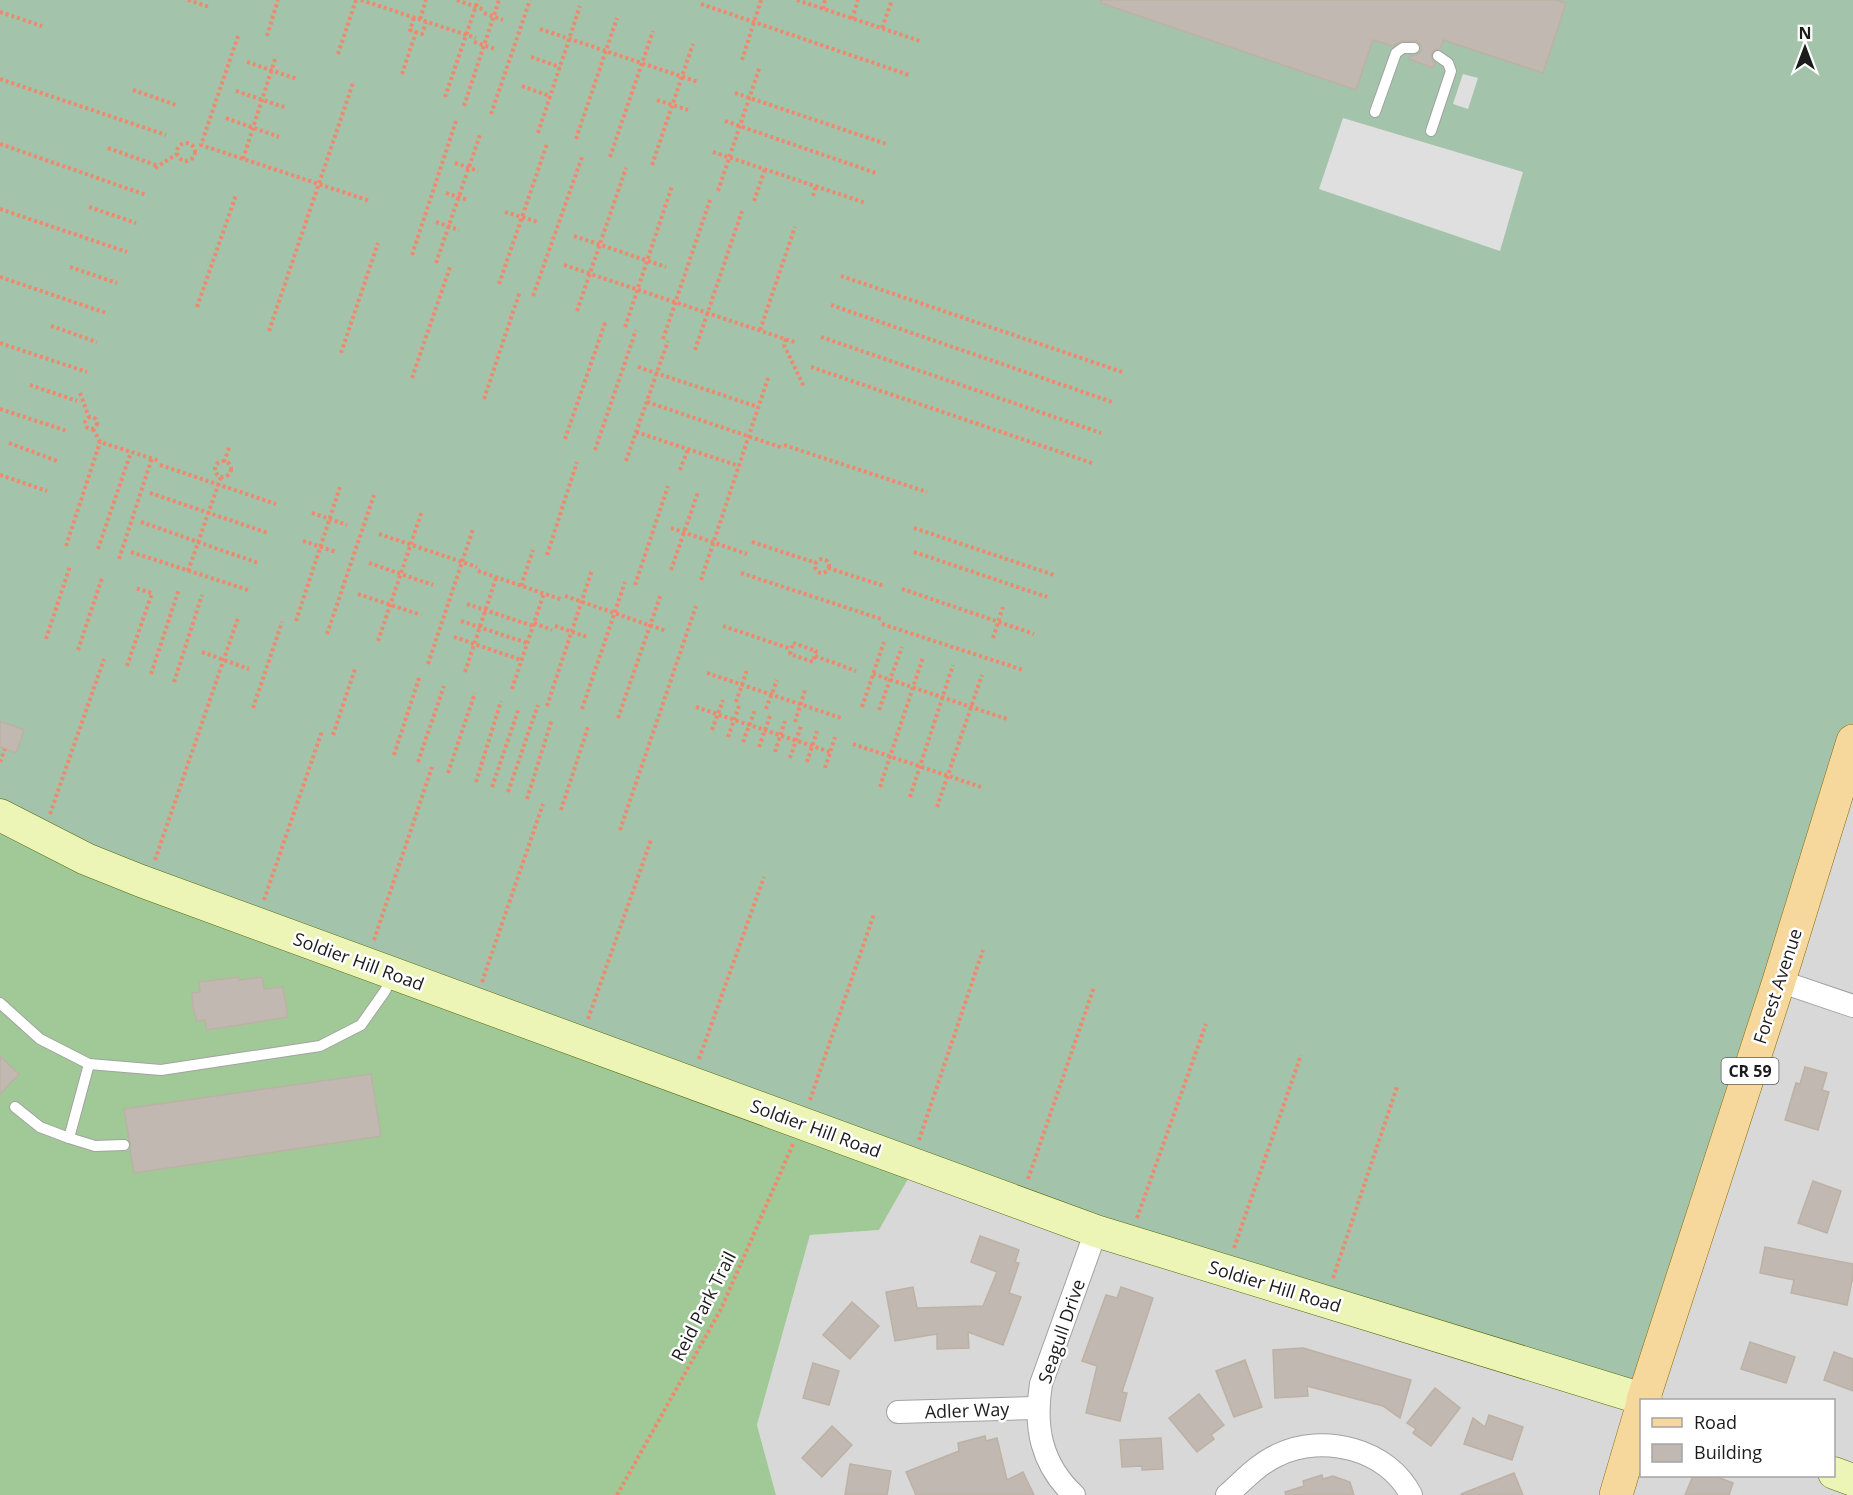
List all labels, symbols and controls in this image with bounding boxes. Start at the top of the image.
north arrow [1775,18,1835,78]
text: N [1798,22,1812,44]
street label: Forest Avenue [1747,925,1807,1047]
street label: Soldier Hill Road [290,926,428,996]
road number: CR 59 [1722,1058,1778,1084]
street label: Soldier Hill Road [747,1093,885,1163]
street label: Reid Park Trail [665,1247,741,1365]
street label: Soldier Hill Road [1206,1254,1344,1318]
street label: Seagull Drive [1032,1276,1090,1386]
street label: Adler Way [924,1396,1011,1423]
legend [1640,1399,1835,1477]
text: Road [1694,1410,1737,1434]
text: Building [1694,1440,1762,1464]

